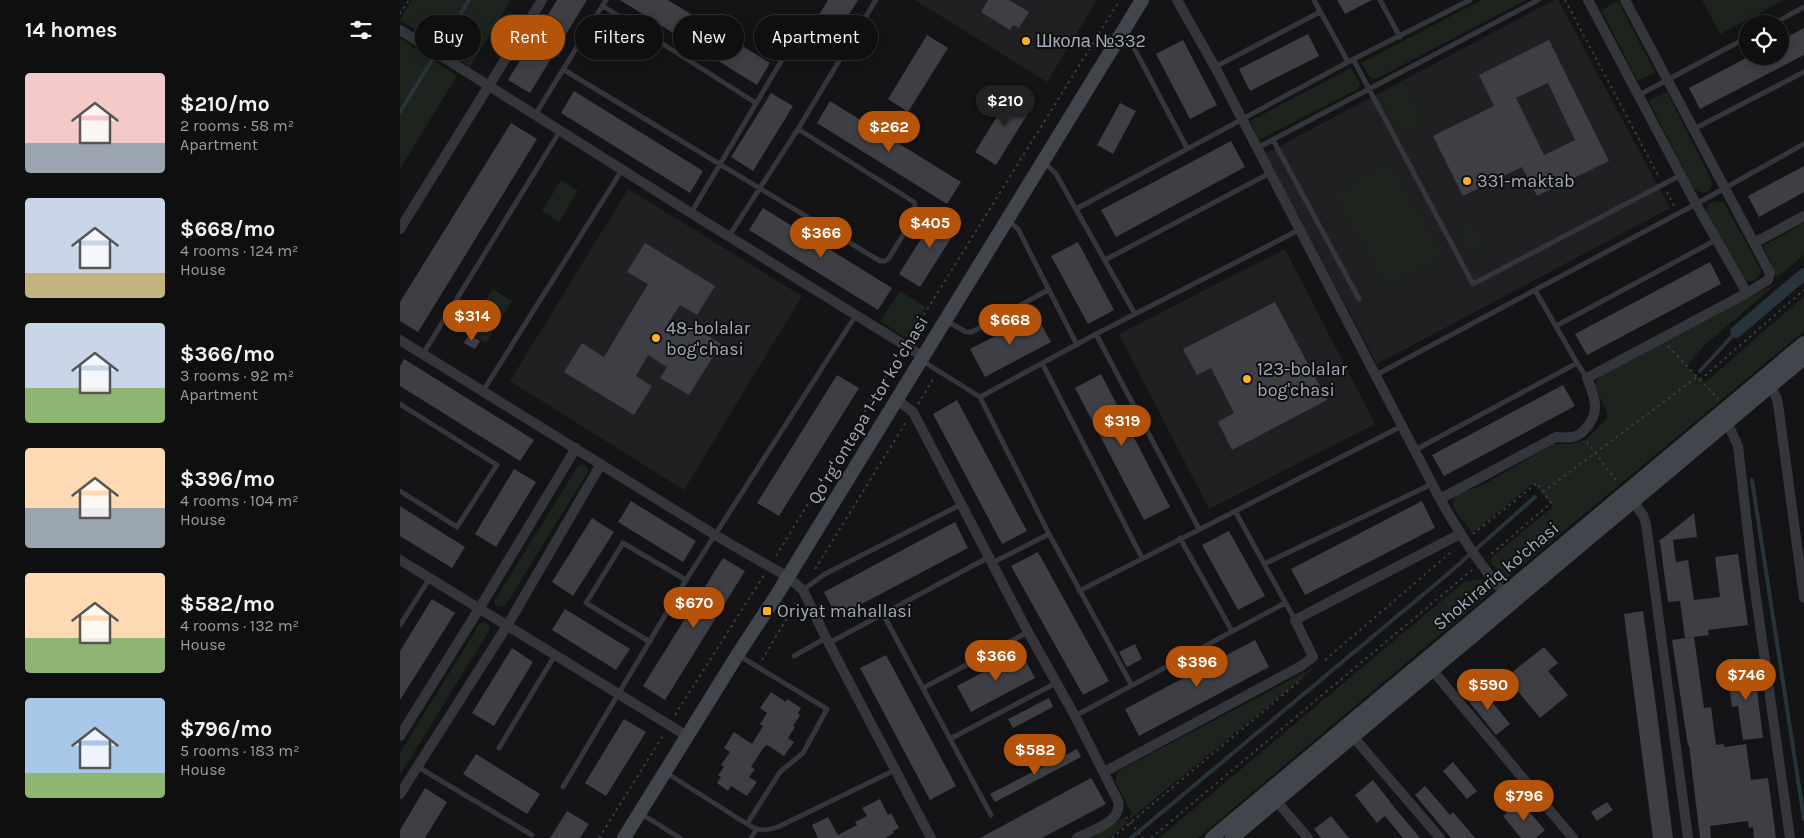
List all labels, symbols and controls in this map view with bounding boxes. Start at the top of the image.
chip: Buy [415,15,481,60]
chip: Rent [491,15,565,60]
chip: Filters [575,15,663,60]
chip: New [673,15,744,60]
chip: Apartment [754,15,878,60]
map controls [1739,15,1789,65]
button: locate [1739,15,1789,65]
icon: filters [347,16,375,44]
text: 14 homes [25,18,117,42]
place label: Школа №332 [1036,30,1146,52]
marker: Школа №332 [1020,35,1032,47]
pin: $210 [975,84,1035,127]
text: $210 [987,91,1023,110]
text: $210/mo [180,92,270,116]
icon: home [65,93,125,153]
pin: $262 [859,110,919,153]
text: 2 rooms · 58 m² [180,116,294,135]
text: $262 [869,117,909,136]
text: Apartment [180,135,258,154]
place label: 331-maktab [1477,170,1575,192]
marker: 331-maktab [1461,175,1473,187]
pin: $405 [900,206,960,249]
text: $405 [910,213,950,232]
pin: $366 [791,216,851,259]
text: $668/mo [180,217,275,241]
icon: home [65,218,125,278]
text: $366 [801,223,841,242]
text: 4 rooms · 124 m² [180,241,299,260]
text: House [180,260,226,279]
pin: $314 [442,300,502,342]
pin: $668 [980,304,1040,346]
text: $314 [454,306,490,325]
text: $668 [990,310,1030,329]
street label: Qoʻrgʻontepa 1-tor koʻchasi [803,312,933,508]
place label: 48-bolalar bog'chasi [666,317,751,360]
marker: 48-bolalar bog'chasi [650,332,662,344]
text: $366/mo [180,342,275,366]
icon: home [65,343,125,403]
place label: 123-bolalar bog'chasi [1257,358,1348,401]
text: 3 rooms · 92 m² [180,366,294,385]
marker: 123-bolalar bog'chasi [1241,373,1253,385]
text: Apartment [180,385,258,404]
pin: $319 [1092,404,1152,447]
text: $319 [1104,411,1140,430]
text: $396/mo [180,467,275,491]
icon: home [65,468,125,528]
text: 4 rooms · 104 m² [180,491,299,510]
text: House [180,510,226,529]
street label: Shokirariq ko'chasi [1429,517,1563,635]
pin: $670 [664,586,724,629]
text: $582/mo [180,592,275,616]
icon: home [65,593,125,653]
text: $670 [675,593,713,612]
place label: Oriyat mahallasi [777,600,912,622]
marker: Oriyat mahallasi [761,605,773,617]
text: 4 rooms · 132 m² [180,616,299,635]
text: House [180,635,226,654]
pin: $366 [966,640,1026,682]
text: $366 [976,646,1016,665]
pin: $396 [1167,646,1227,688]
text: $396 [1177,652,1217,671]
pin: $746 [1716,658,1776,701]
text: $746 [1727,665,1765,684]
pin: $590 [1458,668,1518,711]
text: $590 [1468,675,1508,694]
text: $796/mo [180,717,272,741]
icon: home [65,718,125,778]
pin: $582 [1005,734,1065,776]
text: $582 [1015,740,1055,759]
text: 5 rooms · 183 m² [180,741,300,760]
text: House [180,760,226,779]
pin: $796 [1494,780,1554,822]
text: $796 [1505,786,1543,805]

